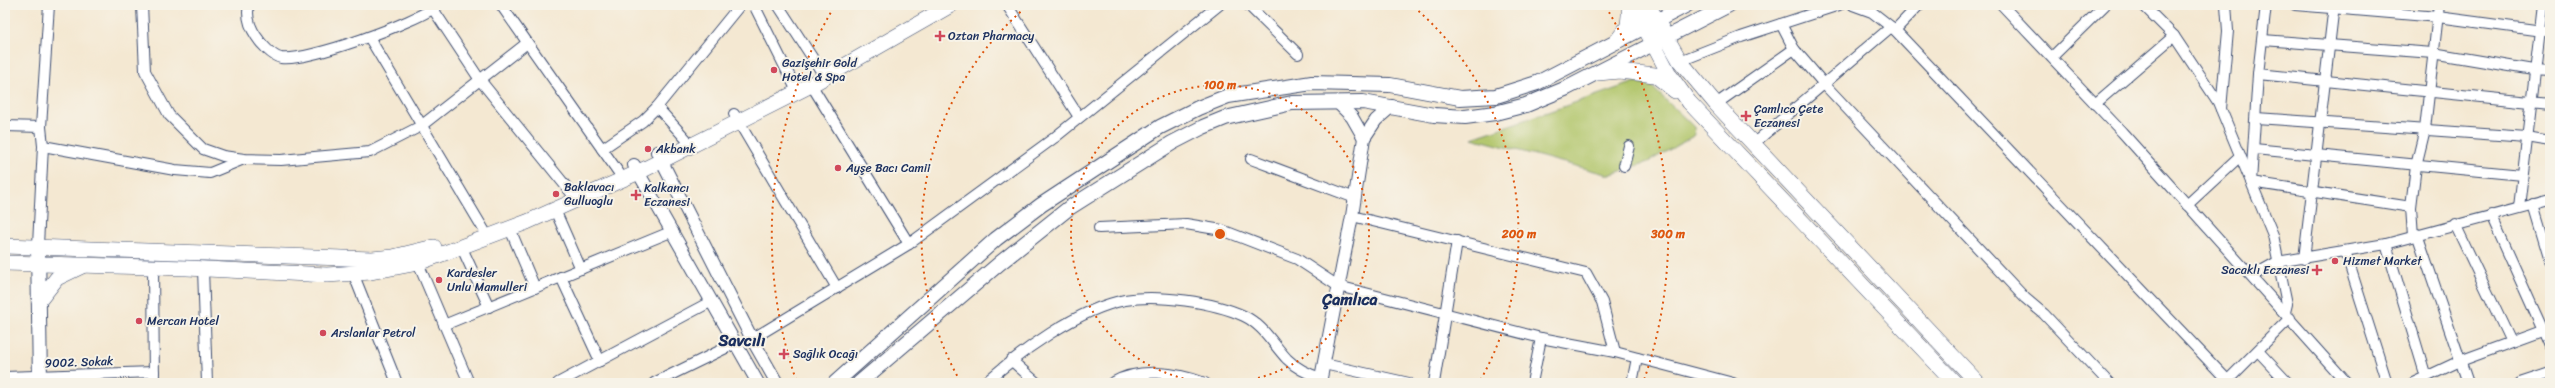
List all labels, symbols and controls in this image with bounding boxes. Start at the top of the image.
place label: Oztan Pharmacy [948,25,1035,47]
marker: Oztan Pharmacy [935,31,945,41]
place label: Gazişehir Gold Hotel & Spa [782,52,857,88]
marker: Gazişehir Gold Hotel & Spa [769,65,779,75]
text: 100 m [1204,74,1237,96]
place label: Çamlıca Çete Eczanesi [1754,98,1823,134]
marker: Çamlıca Çete Eczanesi [1741,111,1751,121]
place label: Akbank [655,138,696,160]
marker: Akbank [643,144,653,154]
place label: Ayşe Bacı Camii [845,157,931,179]
marker: Ayşe Bacı Camii [833,163,843,173]
place label: Baklavacı Gulluoglu [564,176,614,212]
place label: Kalkancı Eczanesi [644,177,691,213]
marker: Baklavacı Gulluoglu [551,189,561,199]
marker: Kalkancı Eczanesi [631,190,641,200]
text: 200 m [1501,223,1537,245]
text: 300 m [1650,223,1686,245]
centre of rings [1213,227,1227,241]
place label: Hizmet Market [2343,250,2423,272]
marker: Hizmet Market [2330,256,2340,266]
place label: Sacaklı Eczanesi [2221,259,2310,281]
place label: Kardesler Unlu Mamulleri [447,262,528,298]
marker: Sacaklı Eczanesi [2312,265,2322,275]
marker: Kardesler Unlu Mamulleri [434,275,444,285]
district label: Çamlıca [1321,285,1378,314]
place label: Mercan Hotel [147,310,219,332]
marker: Mercan Hotel [134,316,144,326]
place label: Arslanlar Petrol [330,322,416,344]
district label: Savcılı [718,326,766,355]
marker: Arslanlar Petrol [318,328,328,338]
place label: Sağlık Ocağı [793,343,858,365]
marker: Sağlık Ocağı [778,348,790,360]
street label: 9002. Sokak [44,350,114,374]

